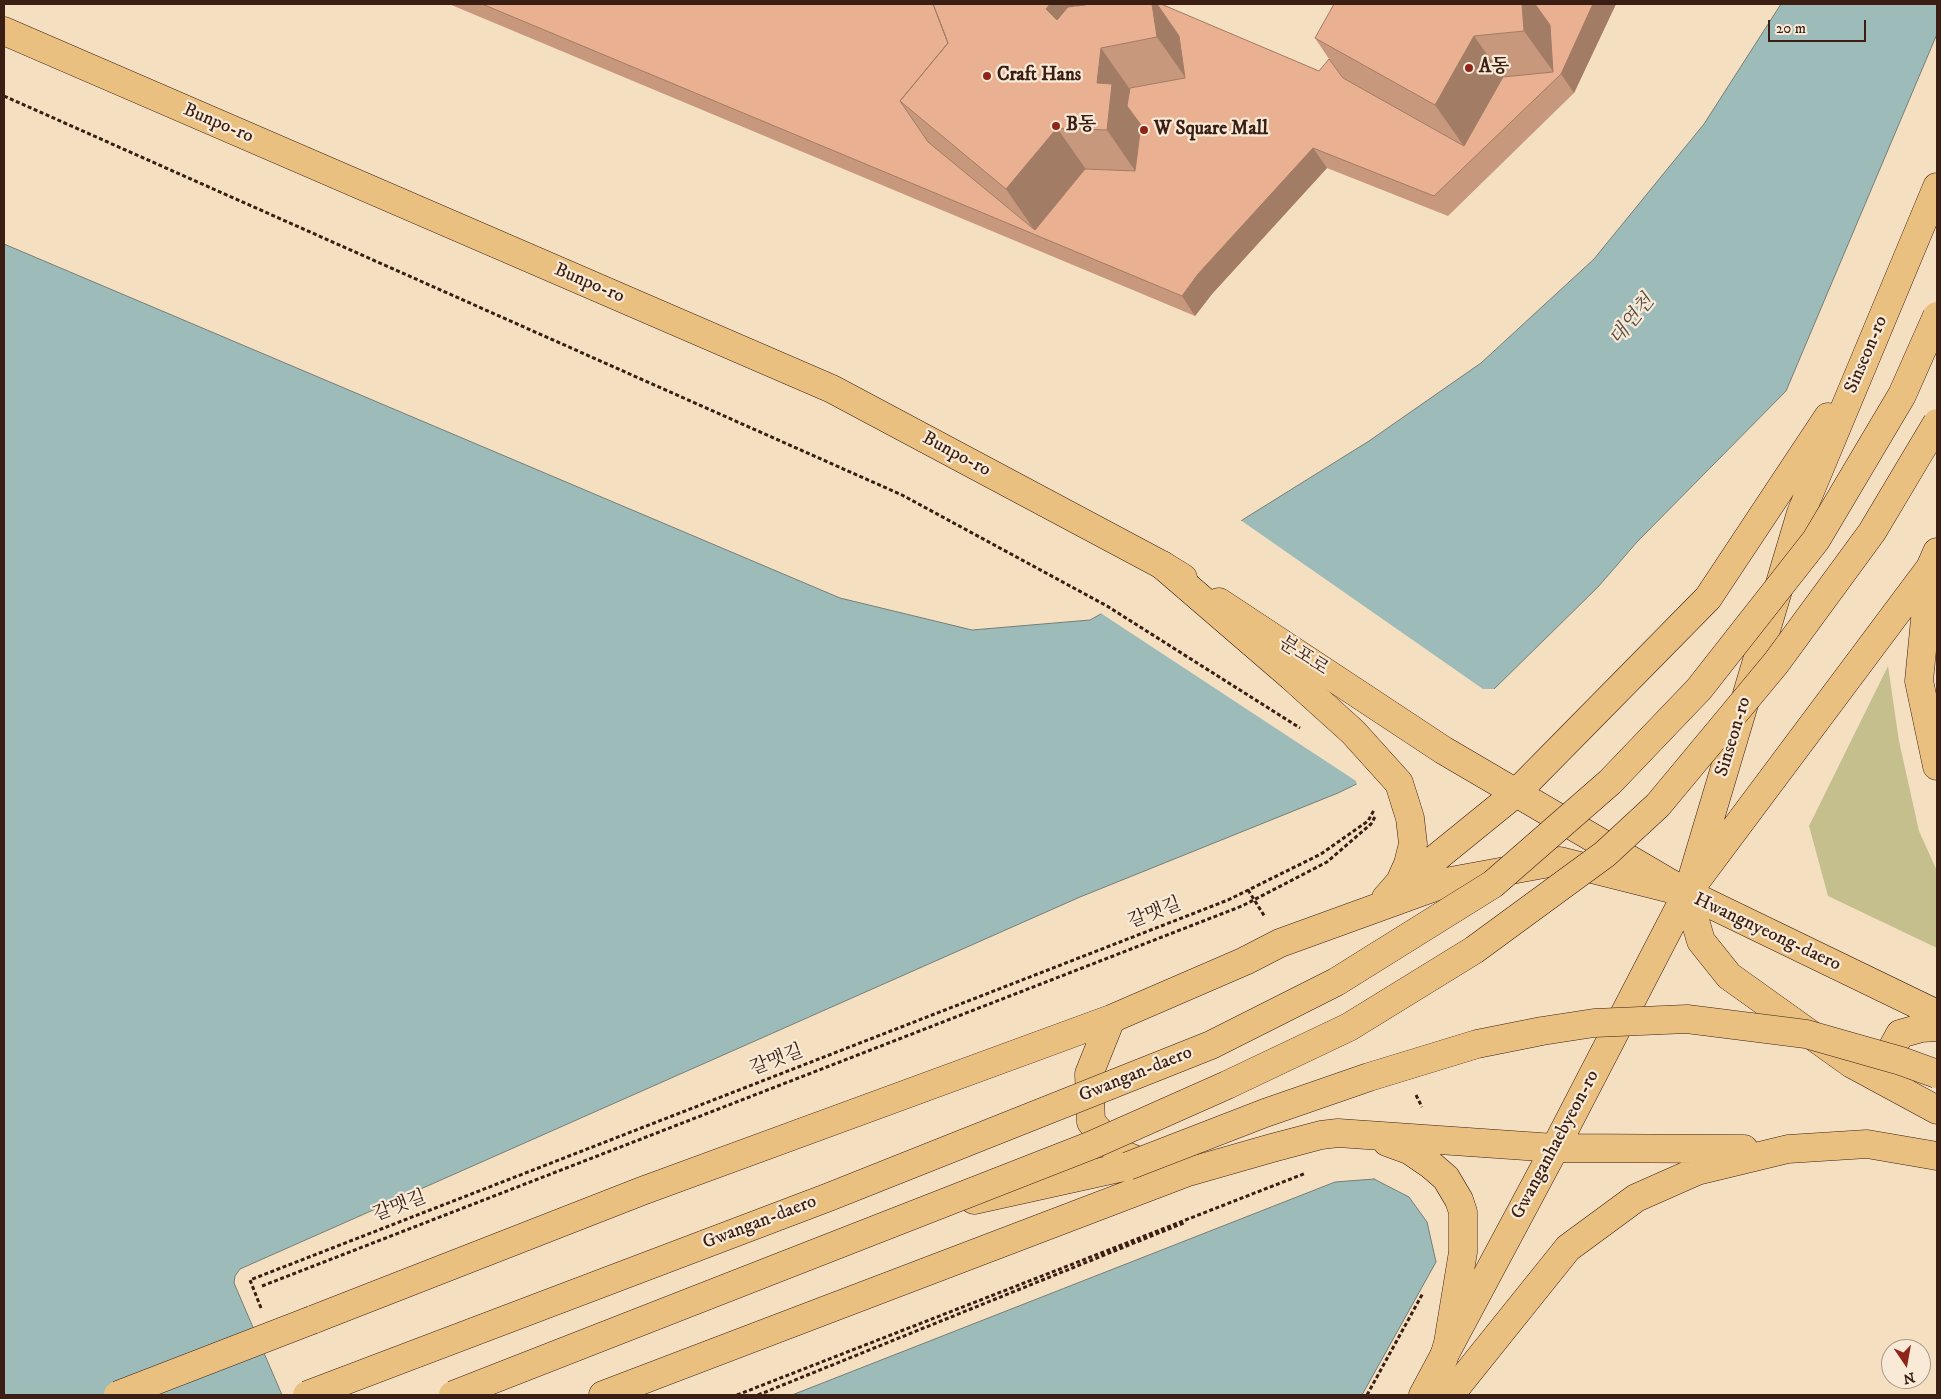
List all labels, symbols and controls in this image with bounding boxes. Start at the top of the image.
scale bar [1771,10,1868,42]
text: 20 m [1776,19,1806,38]
place label: A동 [1479,57,1509,79]
marker: A동 [1463,62,1475,74]
place label: Craft Hans [997,65,1081,87]
marker: Craft Hans [981,70,993,82]
street label: Bunpo-ro [180,99,256,149]
place label: B동 [1066,115,1096,137]
place label: W Square Mall [1154,119,1268,141]
marker: B동 [1050,120,1062,132]
marker: W Square Mall [1138,124,1150,136]
street label: Bunpo-ro [551,259,627,309]
water label: 대연천 [1605,291,1661,351]
street label: Sinseon-ro [1840,313,1894,397]
street label: Bunpo-ro [918,428,994,482]
street label: 분포로 [1274,632,1332,682]
street label: Sinseon-ro [1711,694,1757,780]
street label: Hwangnyeong-daero [1690,889,1844,977]
street label: 갈맷길 [1125,893,1185,935]
street label: 갈맷길 [747,1040,807,1082]
street label: Gwangan-daero [1076,1042,1196,1108]
street label: Gwanganhaebyeon-ro [1507,1067,1605,1223]
street label: 갈맷길 [370,1186,430,1228]
street label: Gwangan-daero [700,1191,820,1255]
north arrow [1881,1339,1931,1389]
text: N [1901,1368,1916,1388]

